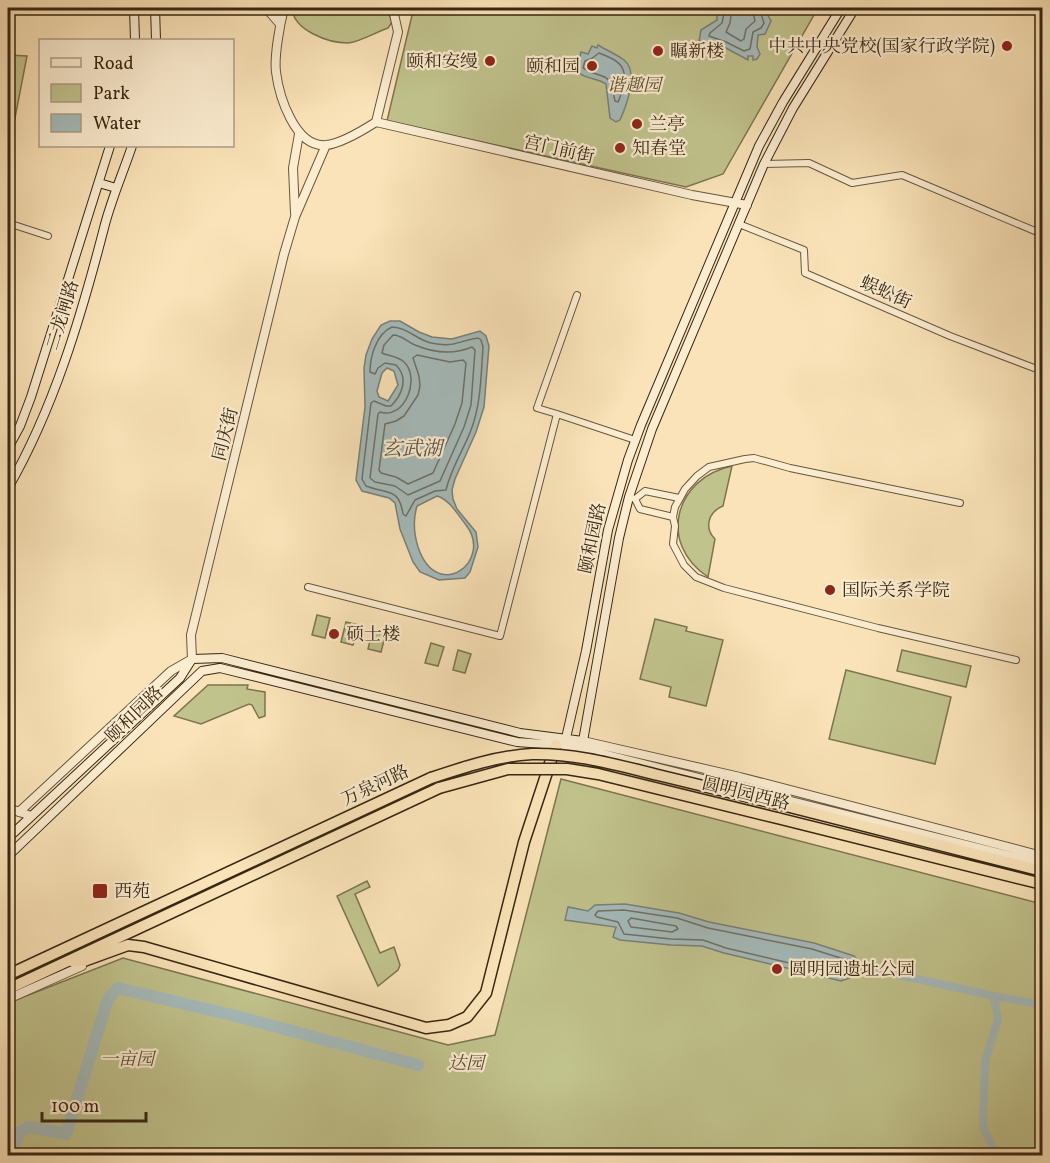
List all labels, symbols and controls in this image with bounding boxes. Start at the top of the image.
place label: 中共中央党校(国家行政学院) [769,35,995,60]
legend [39,39,234,147]
marker: 中共中央党校(国家行政学院) [1000,39,1014,53]
place label: 瞩新楼 [670,40,724,65]
marker: 瞩新楼 [651,44,665,58]
place label: 颐和安缦 [406,50,478,75]
text: Road [93,52,134,77]
marker: 颐和安缦 [483,54,497,68]
place label: 颐和园 [526,55,580,80]
marker: 颐和园 [585,59,599,73]
park label: 谐趣园 [607,74,664,99]
text: Park [93,82,130,107]
text: Water [93,112,141,137]
place label: 兰亭 [649,113,685,138]
marker: 兰亭 [630,117,644,131]
street label: 宫门前街 [521,130,597,171]
place label: 知春堂 [632,137,686,162]
marker: 知春堂 [613,141,627,155]
street label: 蜈蚣街 [856,271,915,316]
street label: 二龙闸路 [41,277,86,354]
street label: 同庆街 [208,405,245,464]
water label: 玄武湖 [382,436,445,464]
street label: 颐和园路 [574,500,613,576]
place label: 国际关系学院 [842,579,950,604]
marker: 国际关系学院 [823,583,837,597]
place label: 硕士楼 [346,623,400,648]
marker: 硕士楼 [327,627,341,641]
street label: 颐和园路 [100,681,170,749]
street label: 万泉河路 [338,760,414,813]
street label: 圆明园西路 [699,771,792,817]
place label: 西苑 [114,880,150,905]
marker: 西苑 [91,882,109,900]
place label: 圆明园遗址公园 [789,958,915,983]
marker: 圆明园遗址公园 [770,962,784,976]
park label: 一亩园 [100,1048,157,1073]
park label: 达园 [448,1052,487,1077]
scale bar [42,1085,146,1123]
text: 100 m [51,1095,100,1120]

